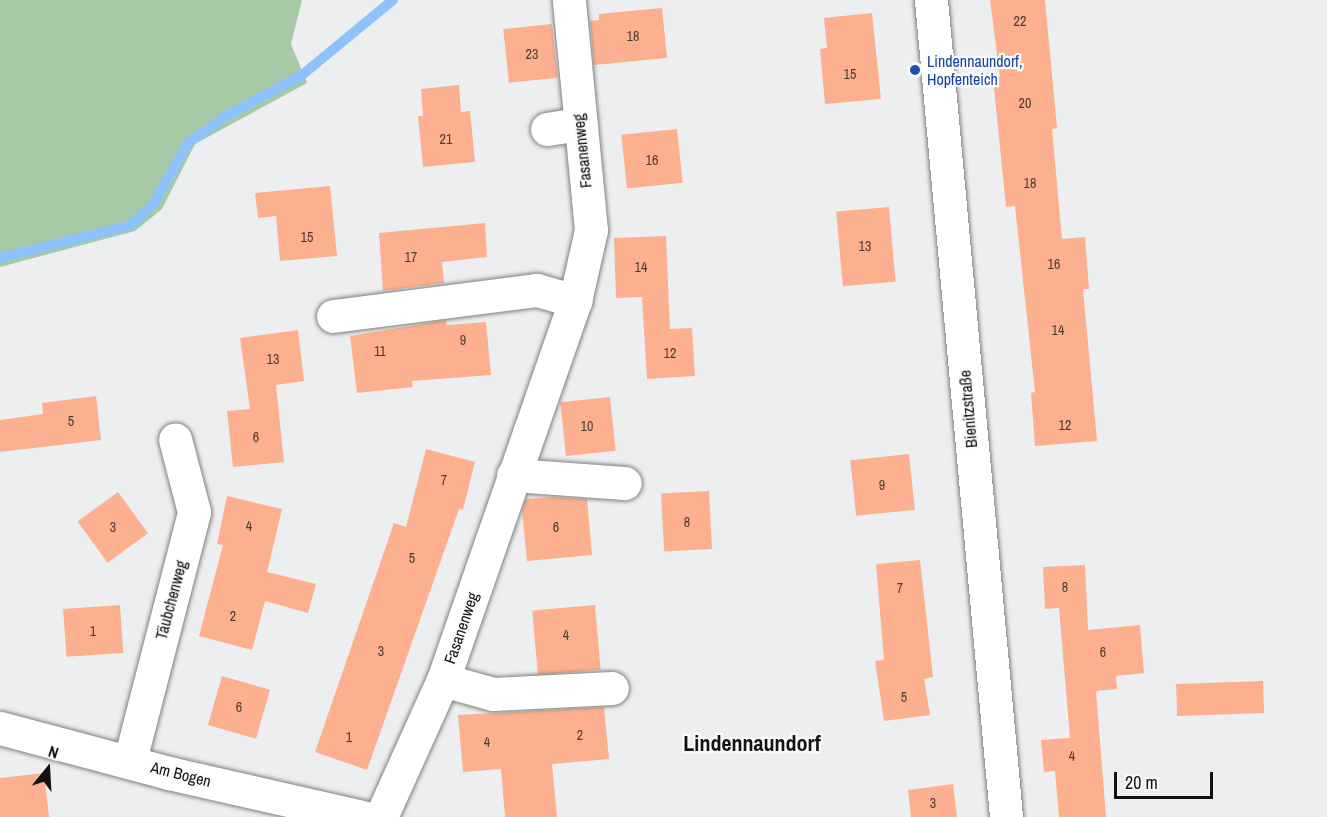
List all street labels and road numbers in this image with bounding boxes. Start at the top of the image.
street label: Fasanenweg [569,113,595,189]
street label: Bienitzstraße [955,369,981,449]
street label: Täubchenweg [151,558,191,642]
street label: Fasanenweg [440,590,482,666]
street label: Am Bogen [149,757,213,791]

